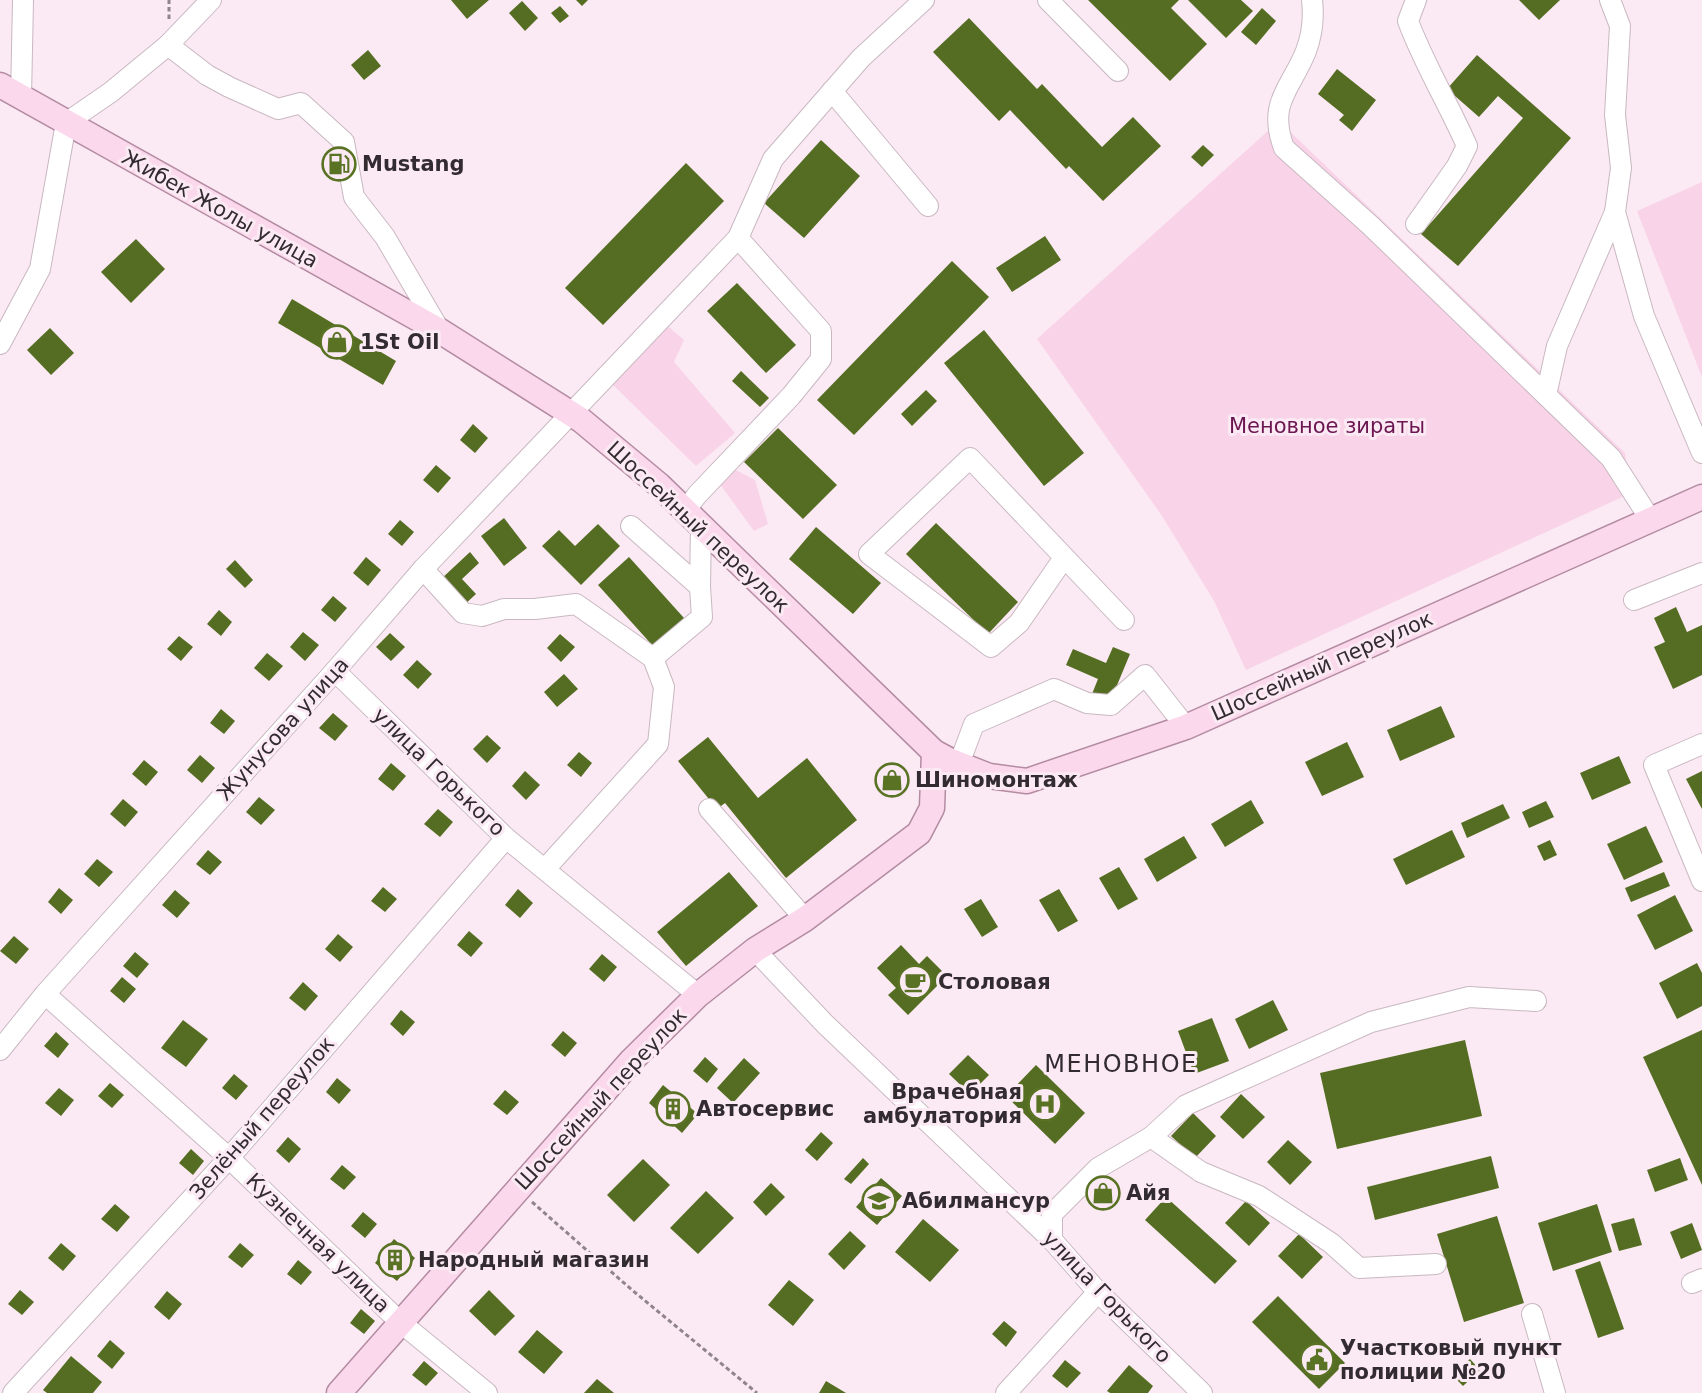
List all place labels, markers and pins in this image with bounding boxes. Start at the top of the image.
fuel station icon: Mustang [321,146,357,182]
place label: Mustang [362,152,465,176]
shop icon: 1St Oil [319,324,355,360]
place label: 1St Oil [360,330,439,354]
shop icon: Шиномонтаж [874,762,910,798]
place label: Шиномонтаж [915,768,1078,792]
cafe icon: Столовая [897,964,933,1000]
place label: Столовая [938,970,1051,994]
place label: Врачебная амбулатория [863,1080,1022,1128]
hospital icon: Врачебная амбулатория [1027,1086,1063,1122]
building icon: Автосервис [655,1091,691,1127]
place label: Автосервис [696,1097,834,1121]
shop icon: Айя [1085,1175,1121,1211]
place label: Айя [1126,1181,1170,1205]
school or university icon: Абилмансур [861,1183,897,1219]
place label: Абилмансур [902,1189,1050,1213]
building icon: Народный магазин [377,1242,413,1278]
place label: Народный магазин [418,1248,650,1272]
place label: Участковый пункт полиции №20 [1340,1336,1562,1384]
public building icon: Участковый пункт полиции №20 [1299,1342,1335,1378]

